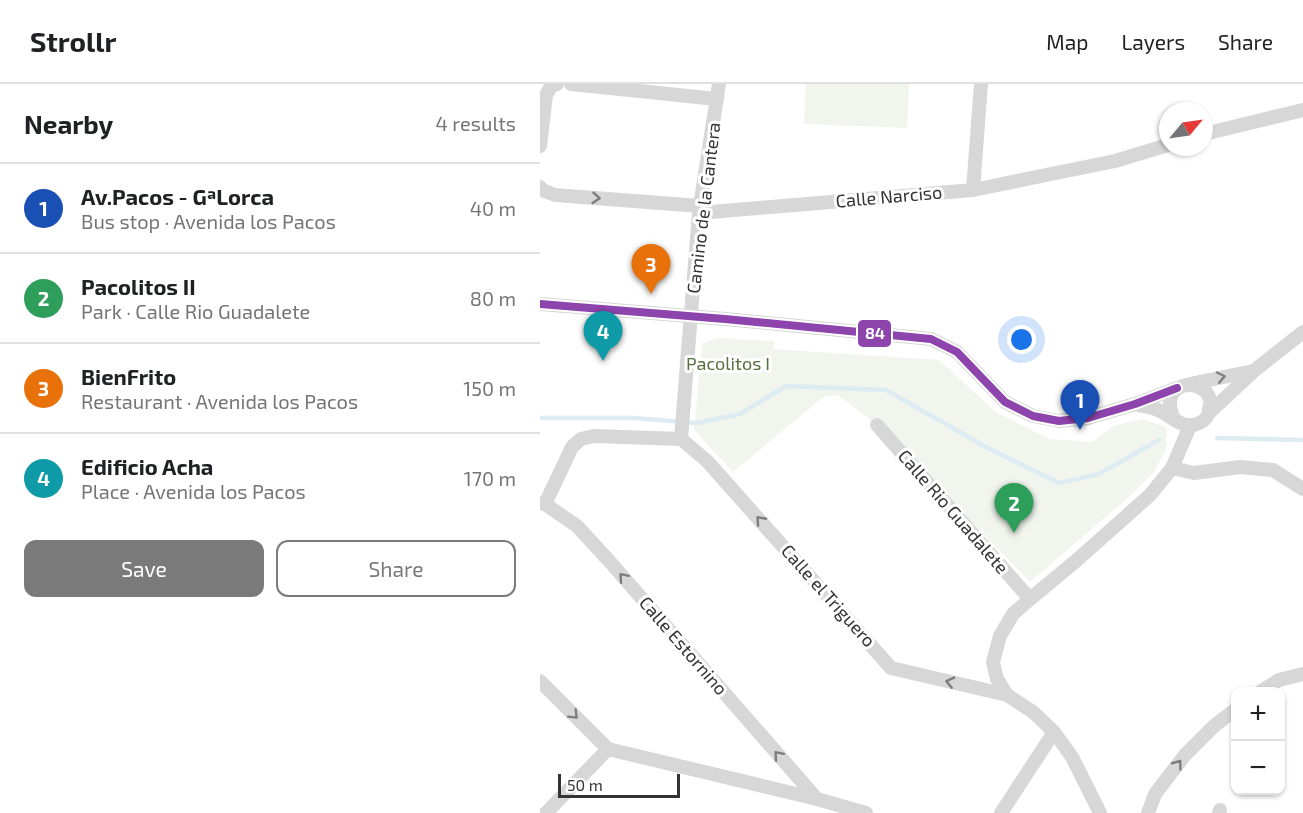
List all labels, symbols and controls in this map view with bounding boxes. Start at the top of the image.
text: Strollr [30,24,116,58]
text: Map [1046,29,1088,54]
text: Layers [1121,29,1185,54]
text: Share [1218,29,1273,54]
north arrow [1159,102,1213,156]
text: Nearby [24,108,113,139]
text: 4 results [436,111,516,135]
street label: Camino de la Cantera [682,121,724,295]
street label: Calle Narciso [835,180,943,212]
text: Av.Pacos - GªLorca [81,183,274,209]
one-way arrow [591,191,601,204]
text: 1 [39,196,48,220]
text: 40 m [470,196,516,220]
text: Bus stop · Avenida los Pacos [81,209,336,233]
pin: 3 [632,244,670,294]
text: Pacolitos II [81,273,196,299]
text: 2 [38,286,49,310]
text: 80 m [470,286,516,310]
text: Park · Calle Rio Guadalete [81,299,310,323]
pin: 4 [584,312,622,361]
line badge: 84 [857,319,892,348]
text: 84 [865,323,885,342]
your location [1007,325,1036,354]
park label: Pacolitos I [686,352,770,374]
text: BienFrito [81,363,176,389]
one-way arrow [1216,371,1226,384]
text: 3 [38,376,49,400]
text: 150 m [463,376,516,400]
pin: 1 [1060,380,1100,430]
text: Restaurant · Avenida los Pacos [81,389,358,413]
street label: Calle Rio Guadalete [894,445,1014,578]
text: Edificio Acha [81,453,213,479]
text: 4 [37,466,50,490]
text: 170 m [464,466,516,490]
text: Place · Avenida los Pacos [81,479,306,503]
pin: 2 [994,484,1034,533]
one-way arrow [756,516,767,527]
button: Save [24,540,264,597]
button: Share [276,540,516,597]
street label: Calle el Triguero [777,540,881,651]
one-way arrow [619,572,630,583]
street label: Calle Estornino [635,591,733,699]
one-way arrow [945,676,955,689]
map controls [1231,687,1285,795]
button: + [1231,687,1285,741]
one-way arrow [566,707,577,718]
button: − [1231,741,1285,795]
one-way arrow [774,751,785,762]
one-way arrow [1171,759,1182,770]
scale bar [558,771,680,798]
text: 50 m [567,775,603,794]

